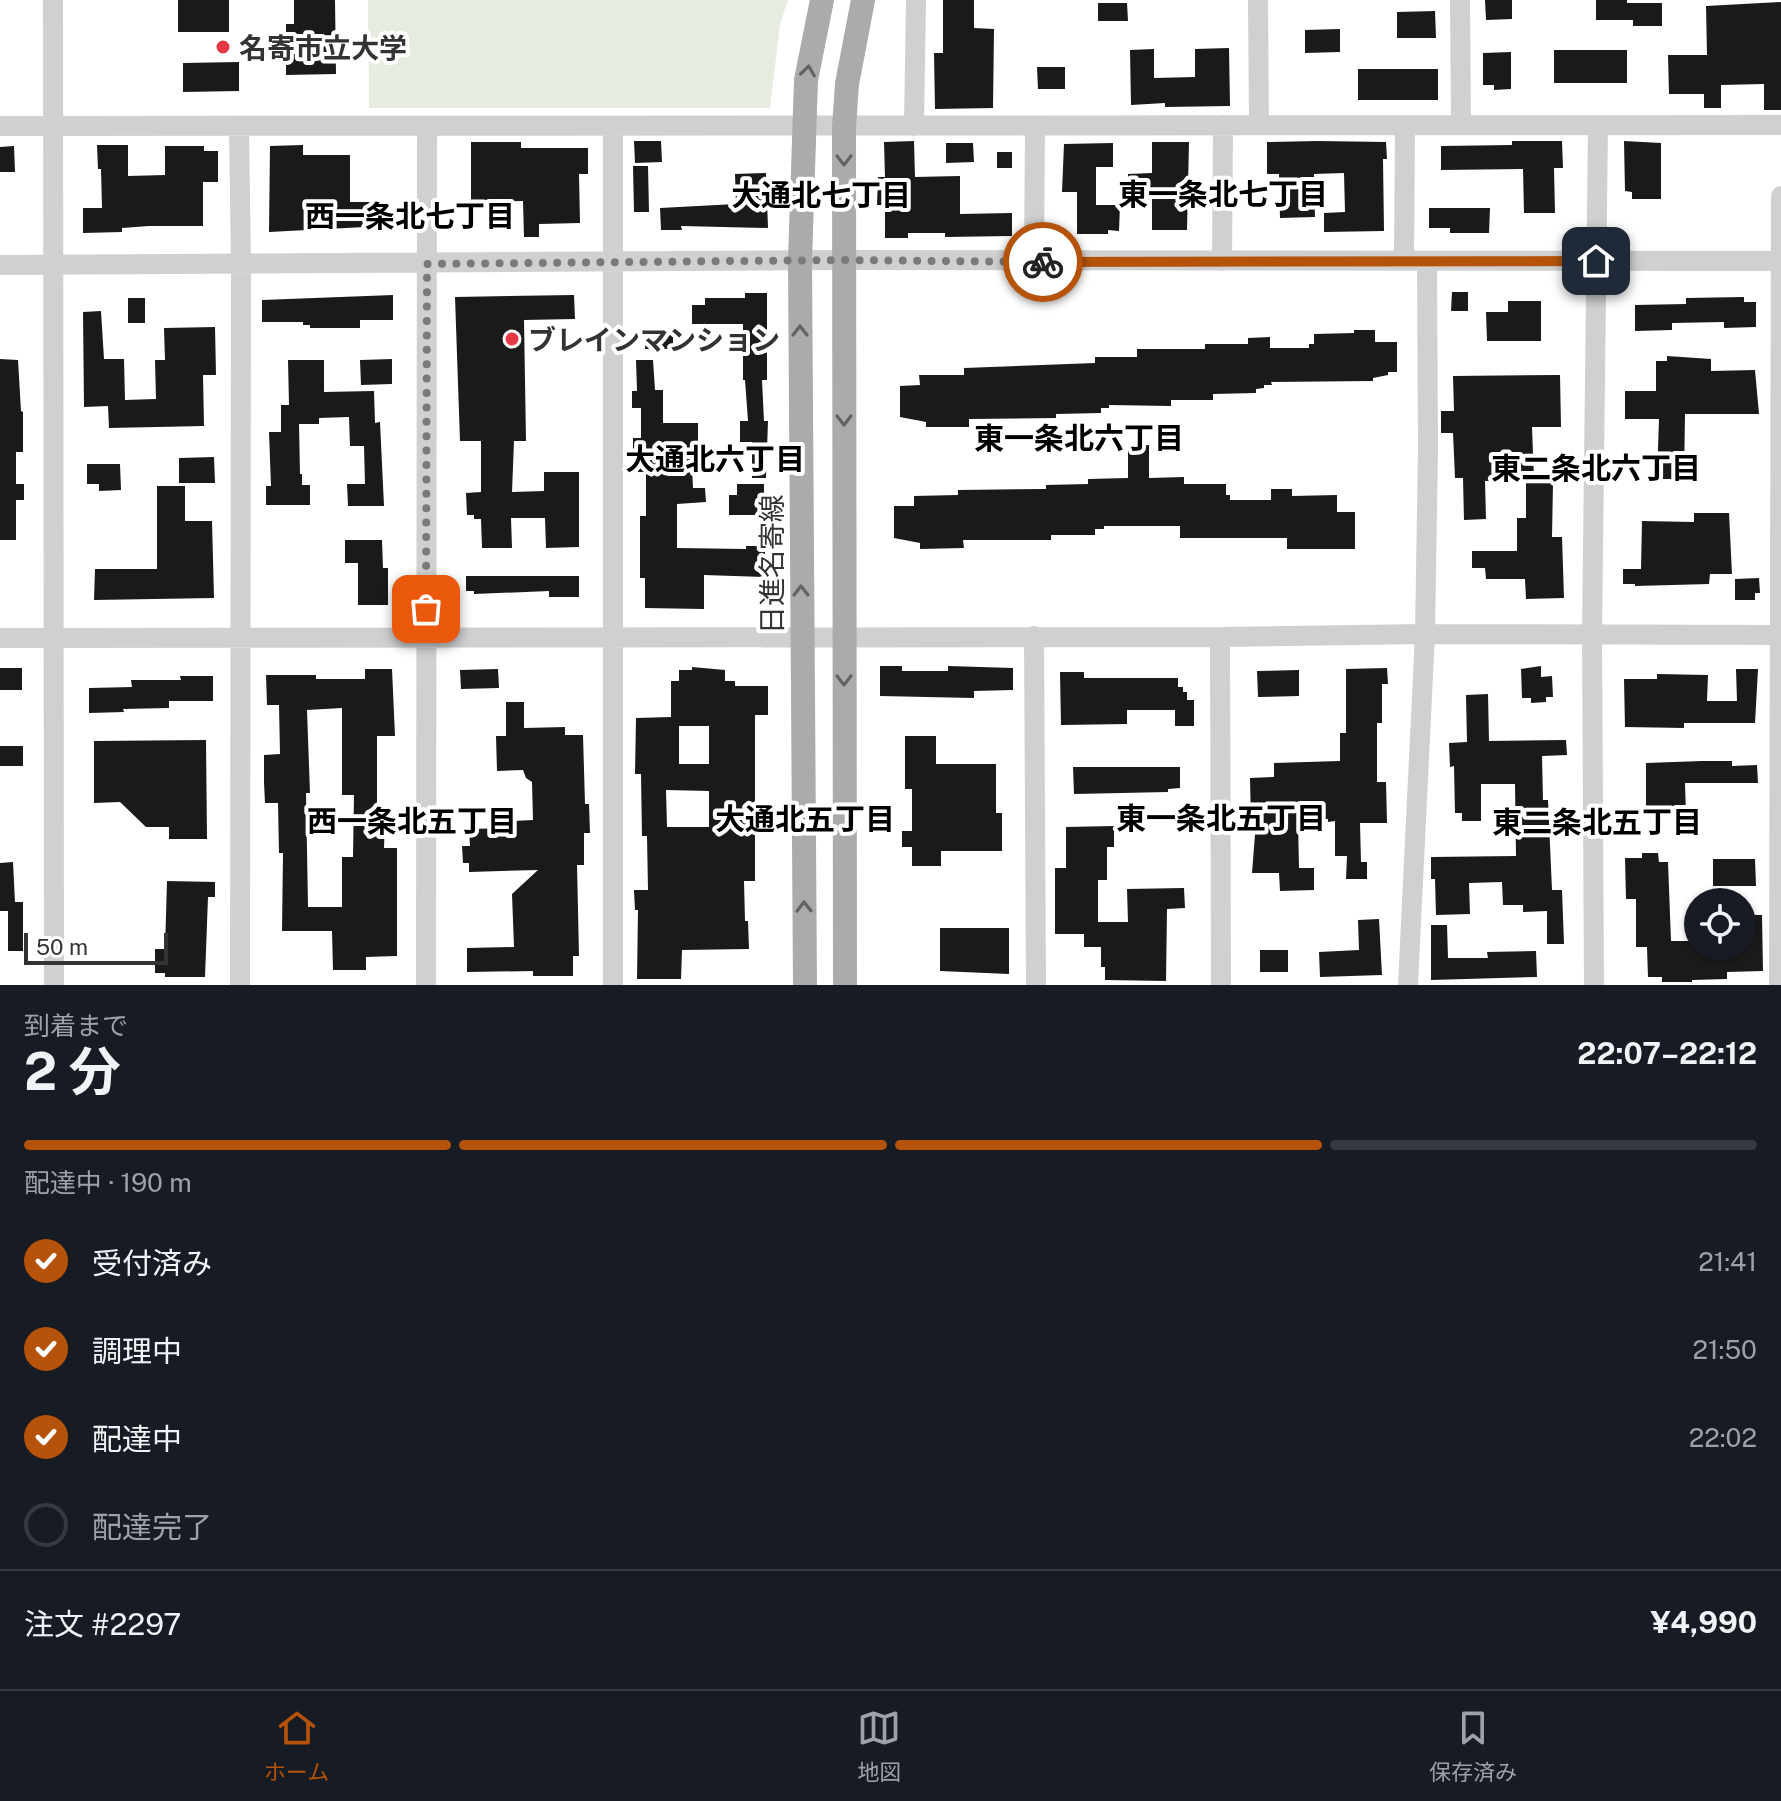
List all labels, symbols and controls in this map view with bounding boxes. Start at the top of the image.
place label: 名寄市立大学 [239,31,407,64]
marker: 名寄市立大学 [214,38,232,56]
one-way arrow [799,64,816,78]
one-way arrow [835,154,853,167]
district label: 東一条北七丁目 [1118,176,1328,212]
district label: 大通北七丁目 [731,177,911,213]
district label: 西一条北七丁目 [305,198,515,234]
courier [1003,222,1083,302]
pin [1562,227,1630,295]
icon: home [1574,239,1618,283]
icon: bike [1021,240,1065,284]
place label: ブレインマンション [528,323,780,356]
one-way arrow [791,324,809,337]
marker: ブレインマンション [503,330,521,348]
one-way arrow [835,414,853,427]
district label: 東一条北六丁目 [974,420,1184,456]
district label: 大通北六丁目 [625,441,805,477]
district label: 東二条北六丁目 [1491,450,1701,486]
street label: 日進名寄線 [755,494,788,634]
pin [392,575,460,643]
one-way arrow [792,584,810,597]
icon: bag [404,587,448,631]
one-way arrow [835,674,853,687]
district label: 東一条北五丁目 [1116,800,1326,836]
district label: 大通北五丁目 [715,801,895,837]
district label: 西一条北五丁目 [307,803,517,839]
district label: 東二条北五丁目 [1492,804,1702,840]
map controls [1684,888,1756,960]
button: locate [1684,888,1756,960]
one-way arrow [795,900,813,913]
scale bar [24,929,168,965]
text: 50 m [36,934,88,960]
text: 到着まで [24,1010,128,1041]
text: 22:07–22:12 [1577,1035,1757,1071]
text: 2 分 [24,1041,121,1102]
text: 配達中 · 190 m [24,1167,192,1198]
icon: check [24,1239,68,1283]
text: 受付済み [92,1245,212,1281]
text: 21:41 [1698,1246,1757,1277]
icon: check [24,1327,68,1371]
text: 調理中 [92,1333,182,1369]
text: 21:50 [1692,1334,1757,1365]
icon: check [24,1415,68,1459]
text: 配達中 [92,1421,182,1457]
text: 22:02 [1689,1422,1757,1453]
text: 配達完了 [92,1509,212,1545]
text: ¥4,990 [1651,1604,1757,1640]
text: 注文 #2297 [24,1606,181,1642]
tab: ホーム [264,1706,329,1786]
tab: 地図 [857,1706,901,1786]
tab: 保存済み [1429,1706,1517,1786]

